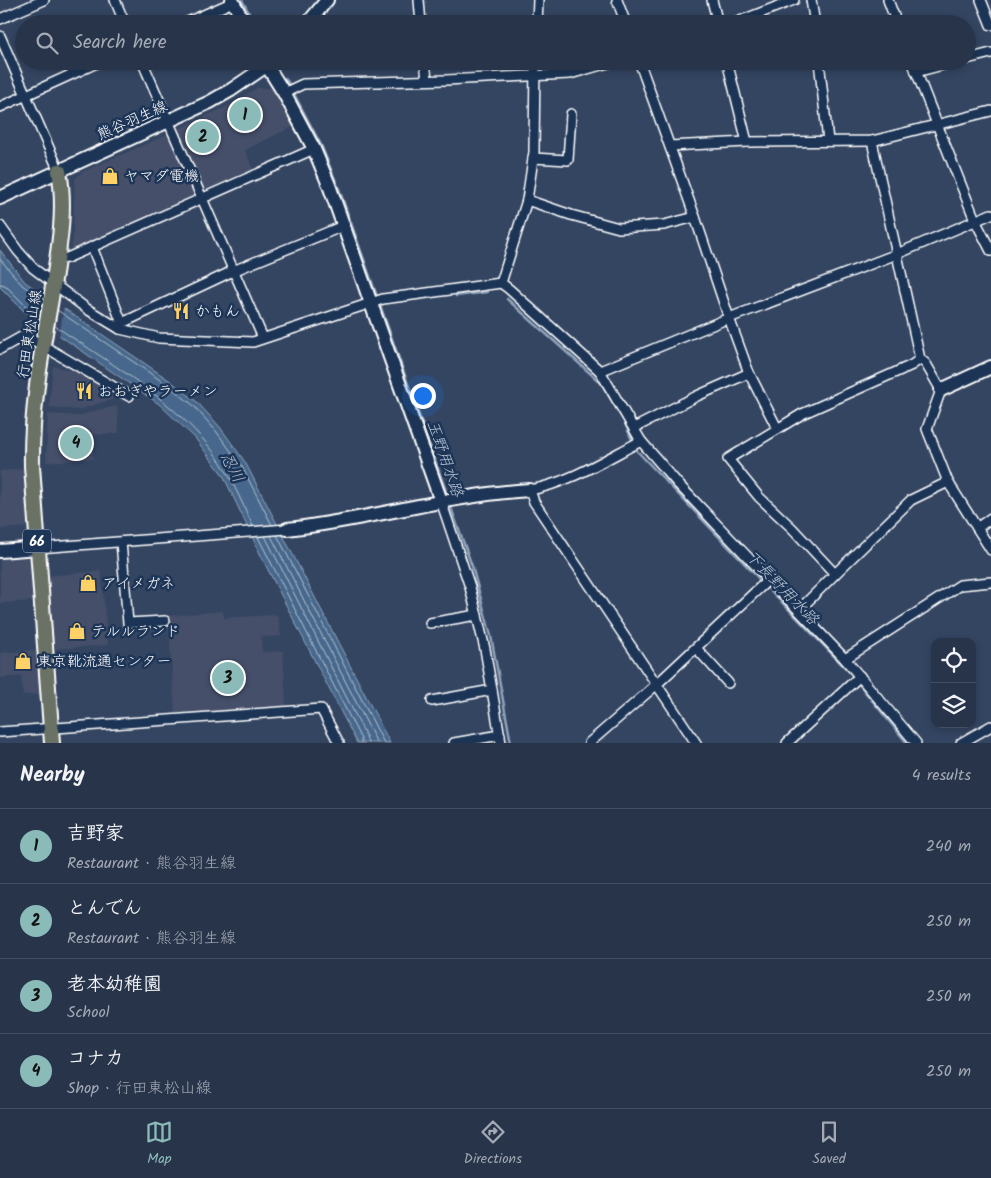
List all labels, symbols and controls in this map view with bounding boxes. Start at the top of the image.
search box [15,15,976,70]
text: Search here [73,28,167,58]
icon: search [33,29,61,57]
street label: 熊谷羽生線 [93,95,172,147]
pin: 1 [229,96,261,134]
pin: 2 [187,118,219,156]
place label: ヤマダ電機 [124,165,199,189]
shop icon: ヤマダ電機 [100,166,120,186]
street label: 行田東松山線 [11,288,49,380]
place label: かもん [195,300,240,324]
restaurant icon: かもん [171,301,191,321]
place label: おおぎやラーメン [98,380,218,404]
restaurant icon: おおぎやラーメン [74,381,94,401]
your location [410,383,436,409]
water label: 玉野用水路 [420,417,470,501]
pin: 4 [60,424,92,462]
water label: 忍川 [213,448,250,488]
road number: 66 [23,530,51,552]
water label: 下長野用水路 [740,545,825,632]
place label: アイメガネ [102,572,176,596]
shop icon: アイメガネ [78,573,98,593]
place label: テルルランド [91,620,180,644]
shop icon: テルルランド [67,621,87,641]
map controls [931,638,976,728]
button: locate [931,638,976,683]
place label: 東京靴流通センター [37,650,171,674]
shop icon: 東京靴流通センター [13,651,33,671]
pin: 3 [212,659,244,697]
button: layers [931,683,976,728]
text: Nearby [20,759,85,792]
text: 4 results [912,763,971,788]
text: 吉野家 [67,819,124,849]
text: 1 [34,834,38,859]
text: 240 m [926,834,971,859]
text: Restaurant · 熊谷羽生線 [67,851,236,876]
text: とんでん [67,894,142,924]
text: 2 [31,909,41,934]
text: 250 m [926,909,971,934]
text: Restaurant · 熊谷羽生線 [67,926,236,951]
text: 老本幼稚園 [67,970,162,1000]
text: 3 [32,984,40,1009]
text: 250 m [926,984,971,1009]
text: School [67,1000,110,1025]
text: コナカ [67,1044,124,1074]
text: 4 [32,1059,40,1084]
text: 250 m [926,1059,971,1084]
text: Shop · 行田東松山線 [67,1076,212,1101]
tab: Map [145,1118,173,1170]
tab: Directions [464,1118,522,1170]
tab: Saved [812,1118,846,1170]

